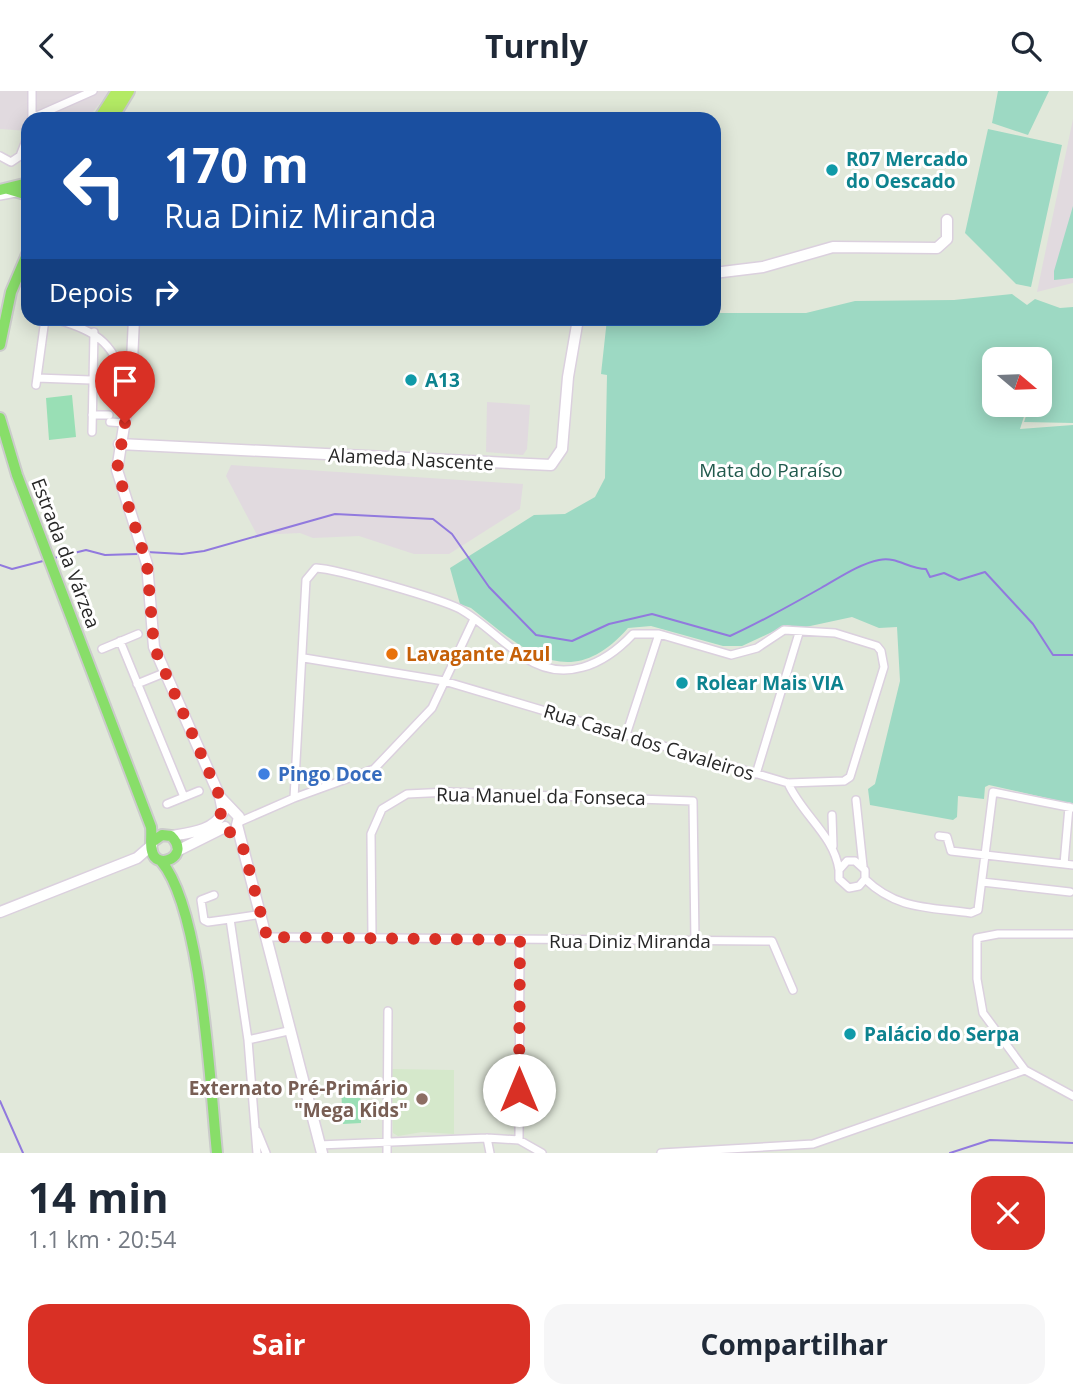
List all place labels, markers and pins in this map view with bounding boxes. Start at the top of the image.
place label: R07 Mercado do Oescado [846,146,968,194]
marker: R07 Mercado do Oescado [824,162,840,178]
pin [95,351,155,423]
place label: A13 [425,367,460,393]
marker: A13 [403,372,419,388]
place label: Lavagante Azul [406,641,550,667]
marker: Lavagante Azul [384,646,400,662]
place label: Rolear Mais VIA [696,670,845,696]
marker: Rolear Mais VIA [674,675,690,691]
place label: Pingo Doce [278,761,382,787]
marker: Pingo Doce [256,766,272,782]
place label: Palácio do Serpa [864,1021,1020,1047]
marker: Palácio do Serpa [842,1026,858,1042]
place label: Externato Pré-Primário "Mega Kids" [189,1075,408,1123]
marker: Externato Pré-Primário "Mega Kids" [414,1091,430,1107]

